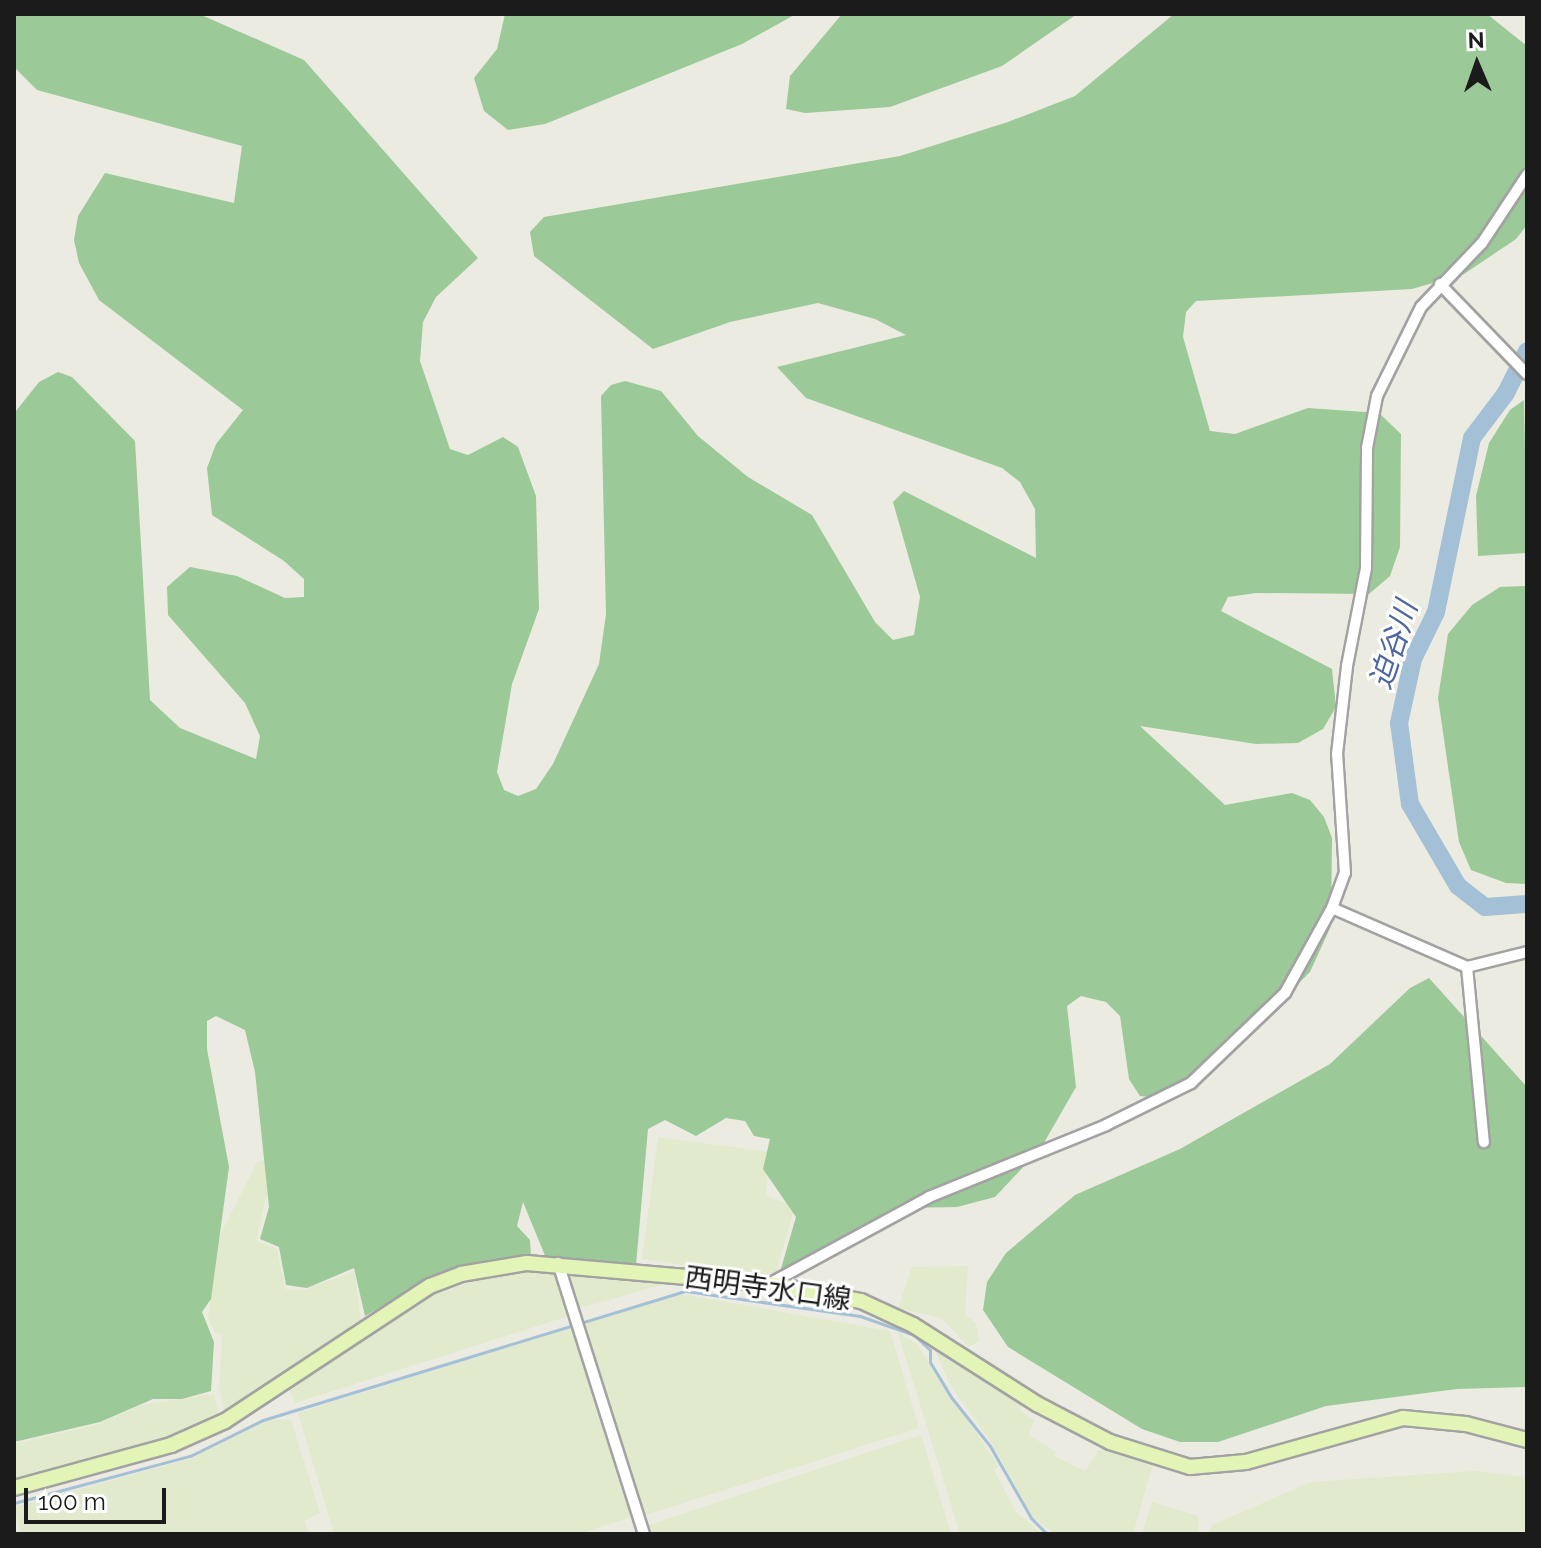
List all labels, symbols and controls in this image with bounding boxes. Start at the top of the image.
north arrow [1437,24,1517,104]
text: N [1467,27,1485,53]
water label: 迫谷川 [1363,597,1425,693]
street label: 西明寺水口線 [682,1261,854,1317]
scale bar [28,1472,170,1522]
text: 100 m [38,1487,106,1516]

